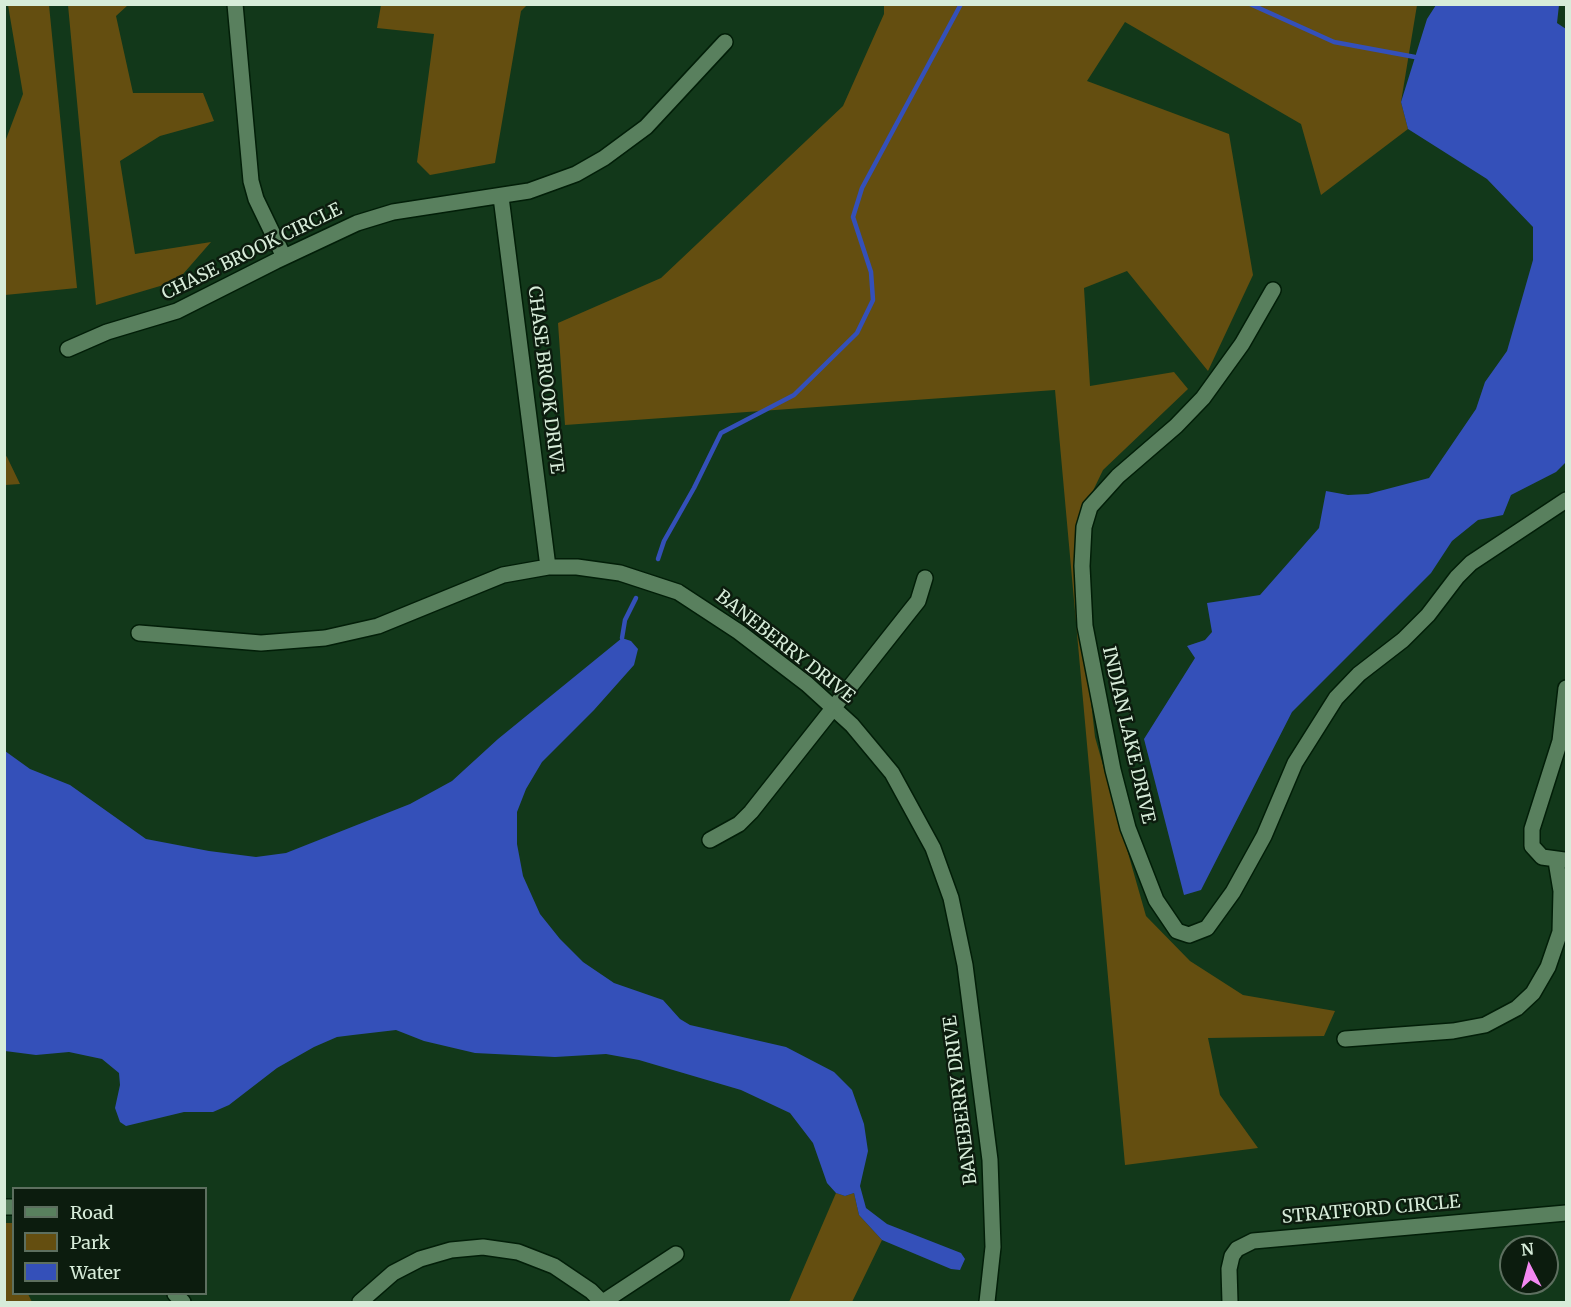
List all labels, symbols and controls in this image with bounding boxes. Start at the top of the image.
street label: CHASE BROOK CIRCLE [158,199,346,305]
street label: CHASE BROOK DRIVE [523,285,567,475]
street label: BANEBERRY DRIVE [711,586,859,708]
street label: INDIAN LAKE DRIVE [1097,644,1159,826]
street label: BANEBERRY DRIVE [940,1014,982,1186]
legend [12,1187,207,1295]
street label: STRATFORD CIRCLE [1281,1191,1461,1229]
text: Road [70,1201,114,1224]
text: Park [70,1231,110,1254]
north arrow [1499,1235,1559,1295]
text: N [1520,1238,1535,1260]
text: Water [70,1261,121,1284]

